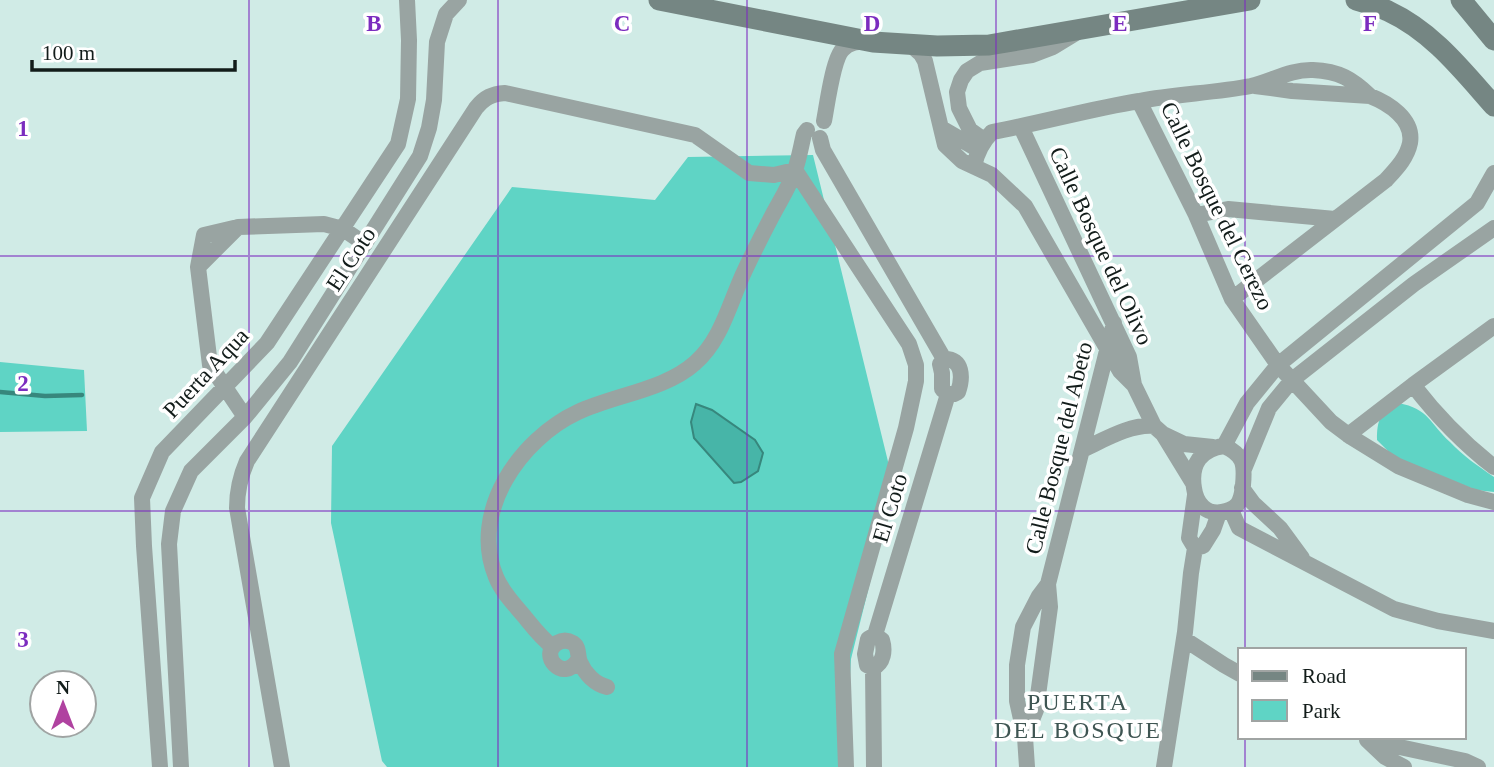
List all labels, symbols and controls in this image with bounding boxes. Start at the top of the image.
text: B [366,11,382,36]
text: C [614,11,630,36]
text: D [864,11,880,36]
text: E [1112,11,1128,36]
text: F [1363,11,1377,36]
scale bar [32,28,234,72]
text: 100 m [42,41,95,65]
street label: Calle Bosque del Cerezo [1156,98,1278,314]
text: 1 [17,116,29,141]
street label: Calle Bosque del Olivo [1044,143,1158,349]
street label: El Coto [321,222,381,296]
street label: Puerta Aqua [158,323,254,423]
street label: Calle Bosque del Abeto [1021,339,1097,557]
text: 2 [17,371,29,396]
street label: El Coto [868,470,912,546]
text: 3 [17,627,29,652]
legend [1238,648,1466,739]
text: Road [1302,664,1347,688]
north arrow [28,669,98,739]
text: N [56,677,70,698]
district label: PUERTA DEL BOSQUE [994,689,1162,743]
text: Park [1302,699,1341,723]

